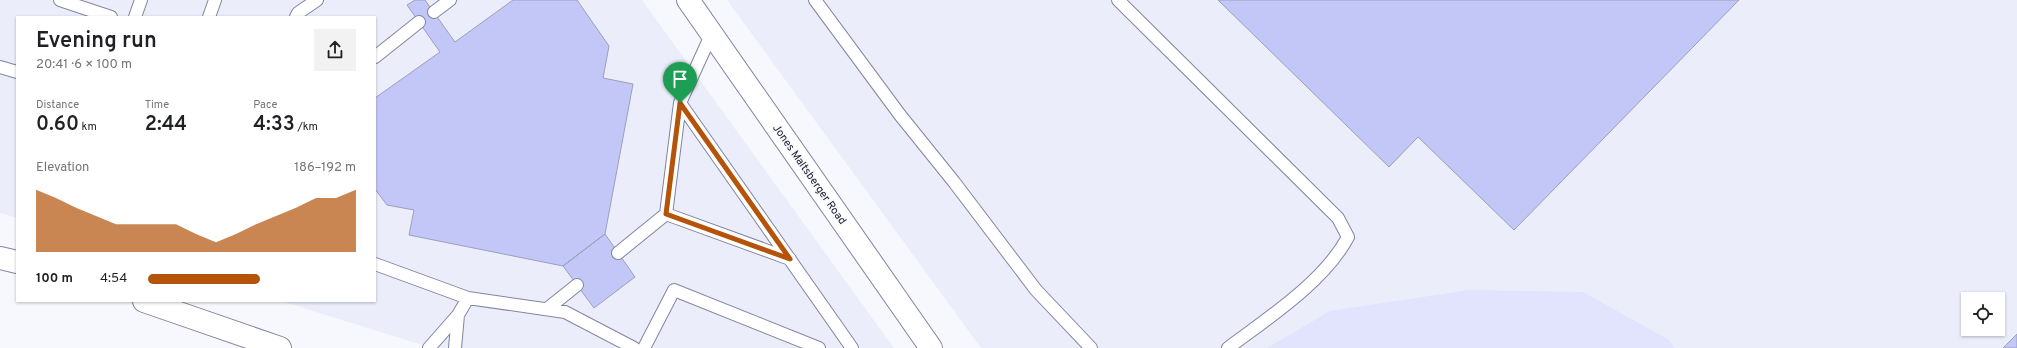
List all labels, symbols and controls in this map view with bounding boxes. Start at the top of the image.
text: Evening run [36,28,157,55]
button: share [314,29,356,71]
text: 20:41 · 6 × 100 m [36,57,132,73]
pin [663,62,697,103]
icon: arrive [669,68,691,90]
text: Distance [36,98,79,112]
text: Time [145,98,169,112]
text: Pace [253,98,278,112]
text: 0.60 [36,112,79,138]
text: 2:44 [145,112,187,138]
text: 4:33 [253,112,295,138]
text: km [79,120,97,134]
text: /km [295,120,318,134]
street label: Jones Maltsberger Road [769,122,849,227]
text: Elevation [36,160,89,176]
text: 186–192 m [294,160,356,176]
text: 100 m [36,271,73,287]
text: 4:54 [100,271,127,287]
map controls [1961,292,2005,336]
button: locate [1961,292,2005,336]

